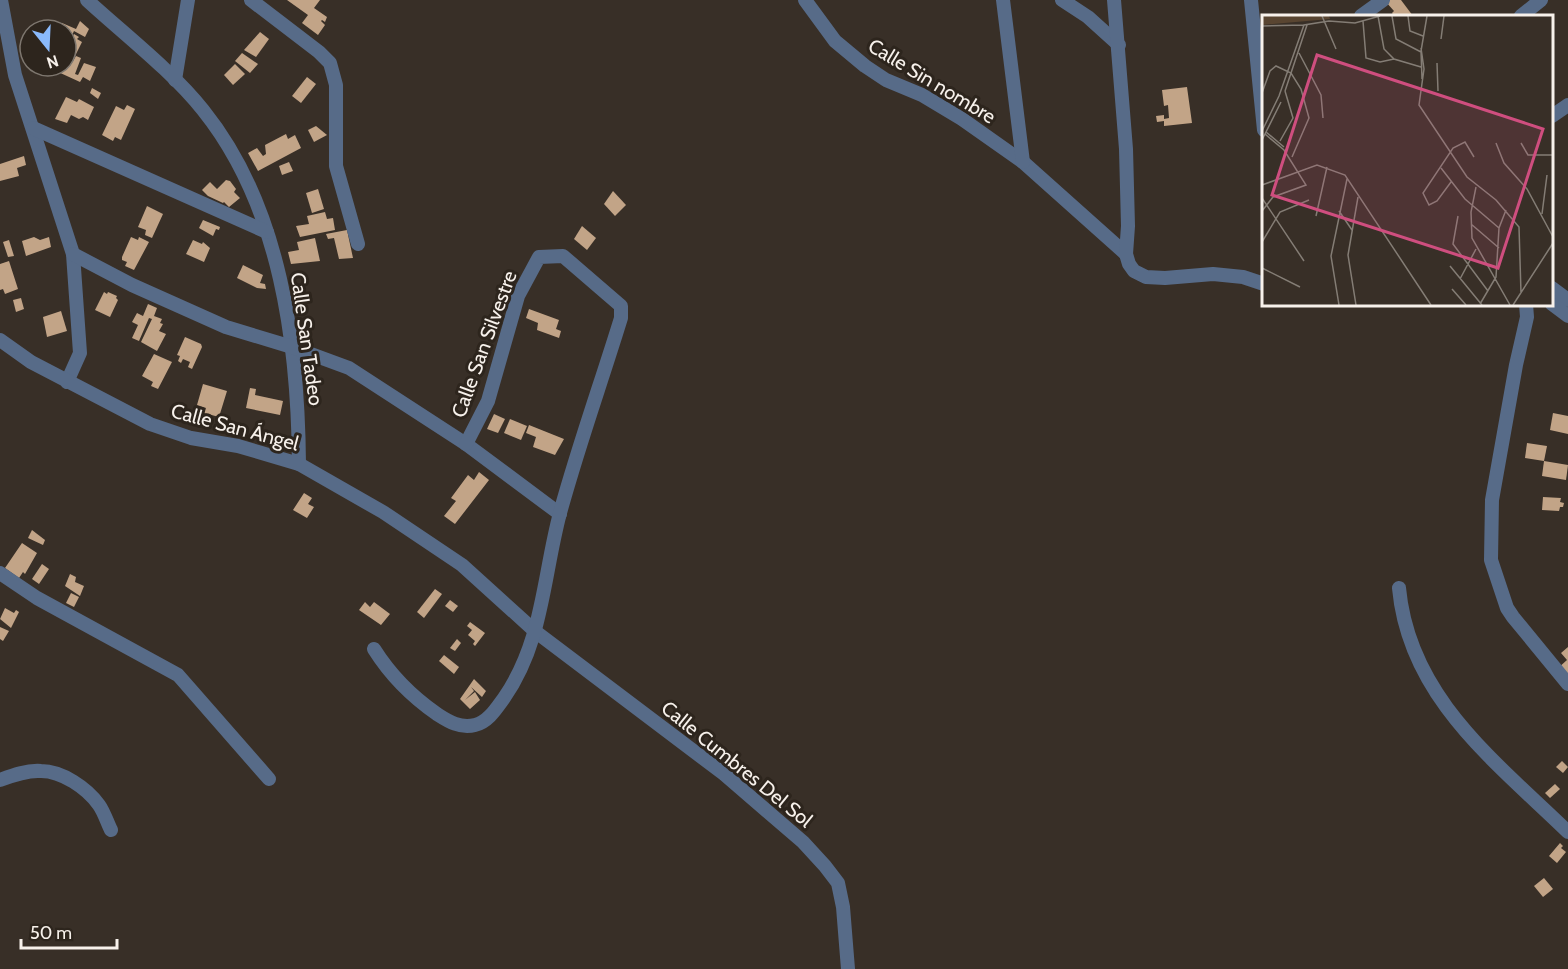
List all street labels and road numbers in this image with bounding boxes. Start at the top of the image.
street label: Calle Sin nombre [864,33,1000,129]
street label: Calle San Silvestre [446,267,522,421]
street label: Calle San Tadeo [286,271,328,407]
street label: Calle San Ángel [168,398,302,456]
street label: Calle Cumbres Del Sol [657,696,818,833]

